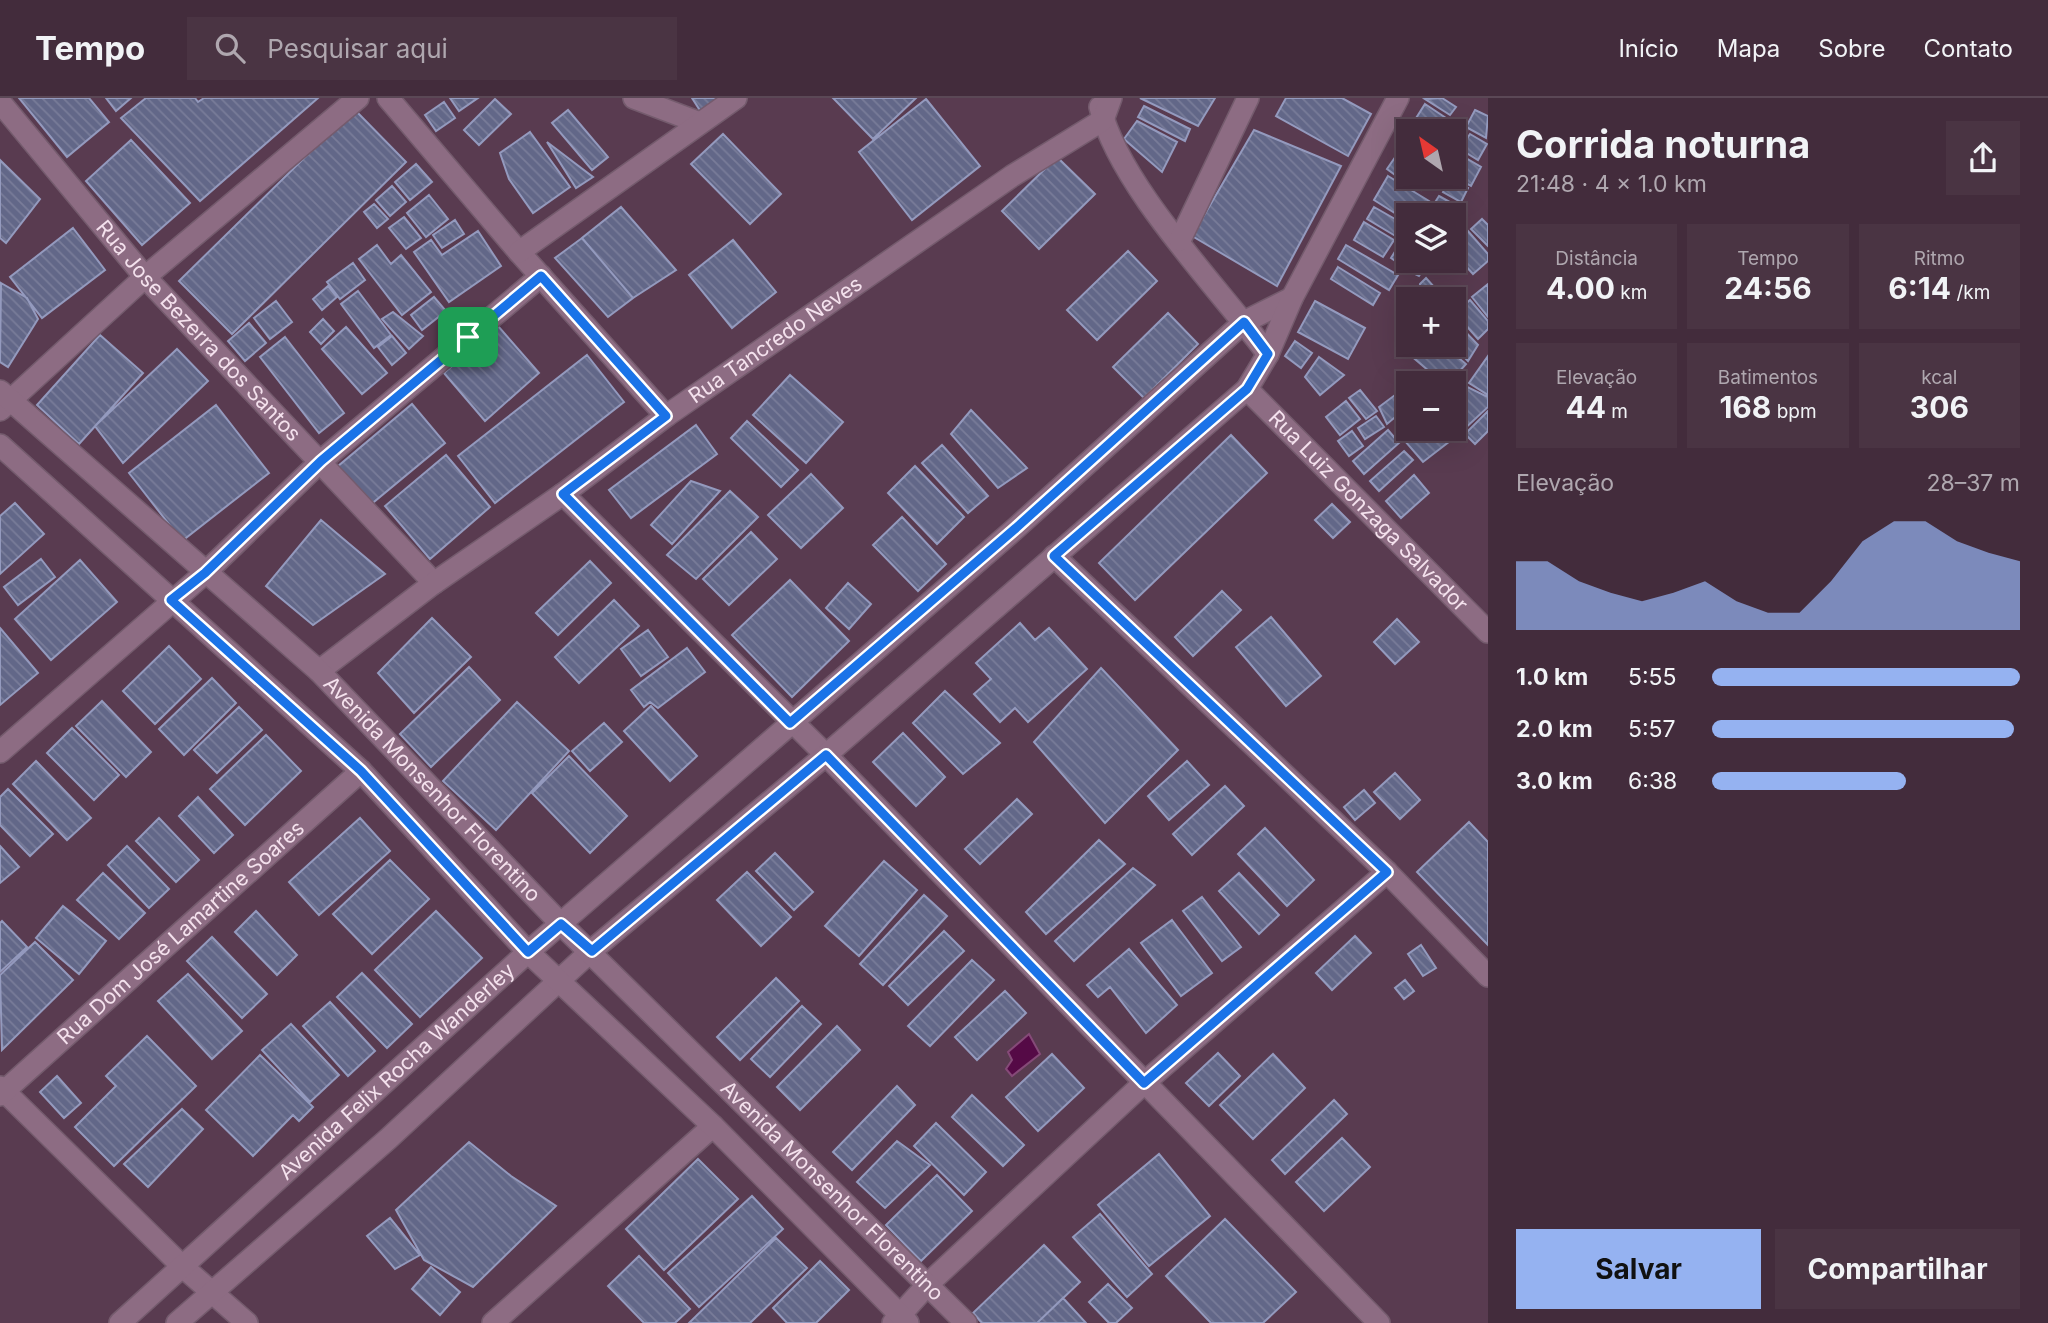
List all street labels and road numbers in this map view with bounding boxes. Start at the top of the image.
street label: Rua Jose Bezerra dos Santos [91,215,306,446]
street label: Rua Tancredo Neves [684,271,867,408]
street label: Rua Luiz Gonzaga Salvador [1264,405,1473,616]
street label: Avenida Monsenhor Florentino [319,671,546,907]
street label: Rua Dom José Lamartine Soares [52,815,309,1050]
street label: Avenida Felix Rocha Wanderley [273,957,520,1185]
street label: Avenida Monsenhor Florentino [716,1076,949,1306]

